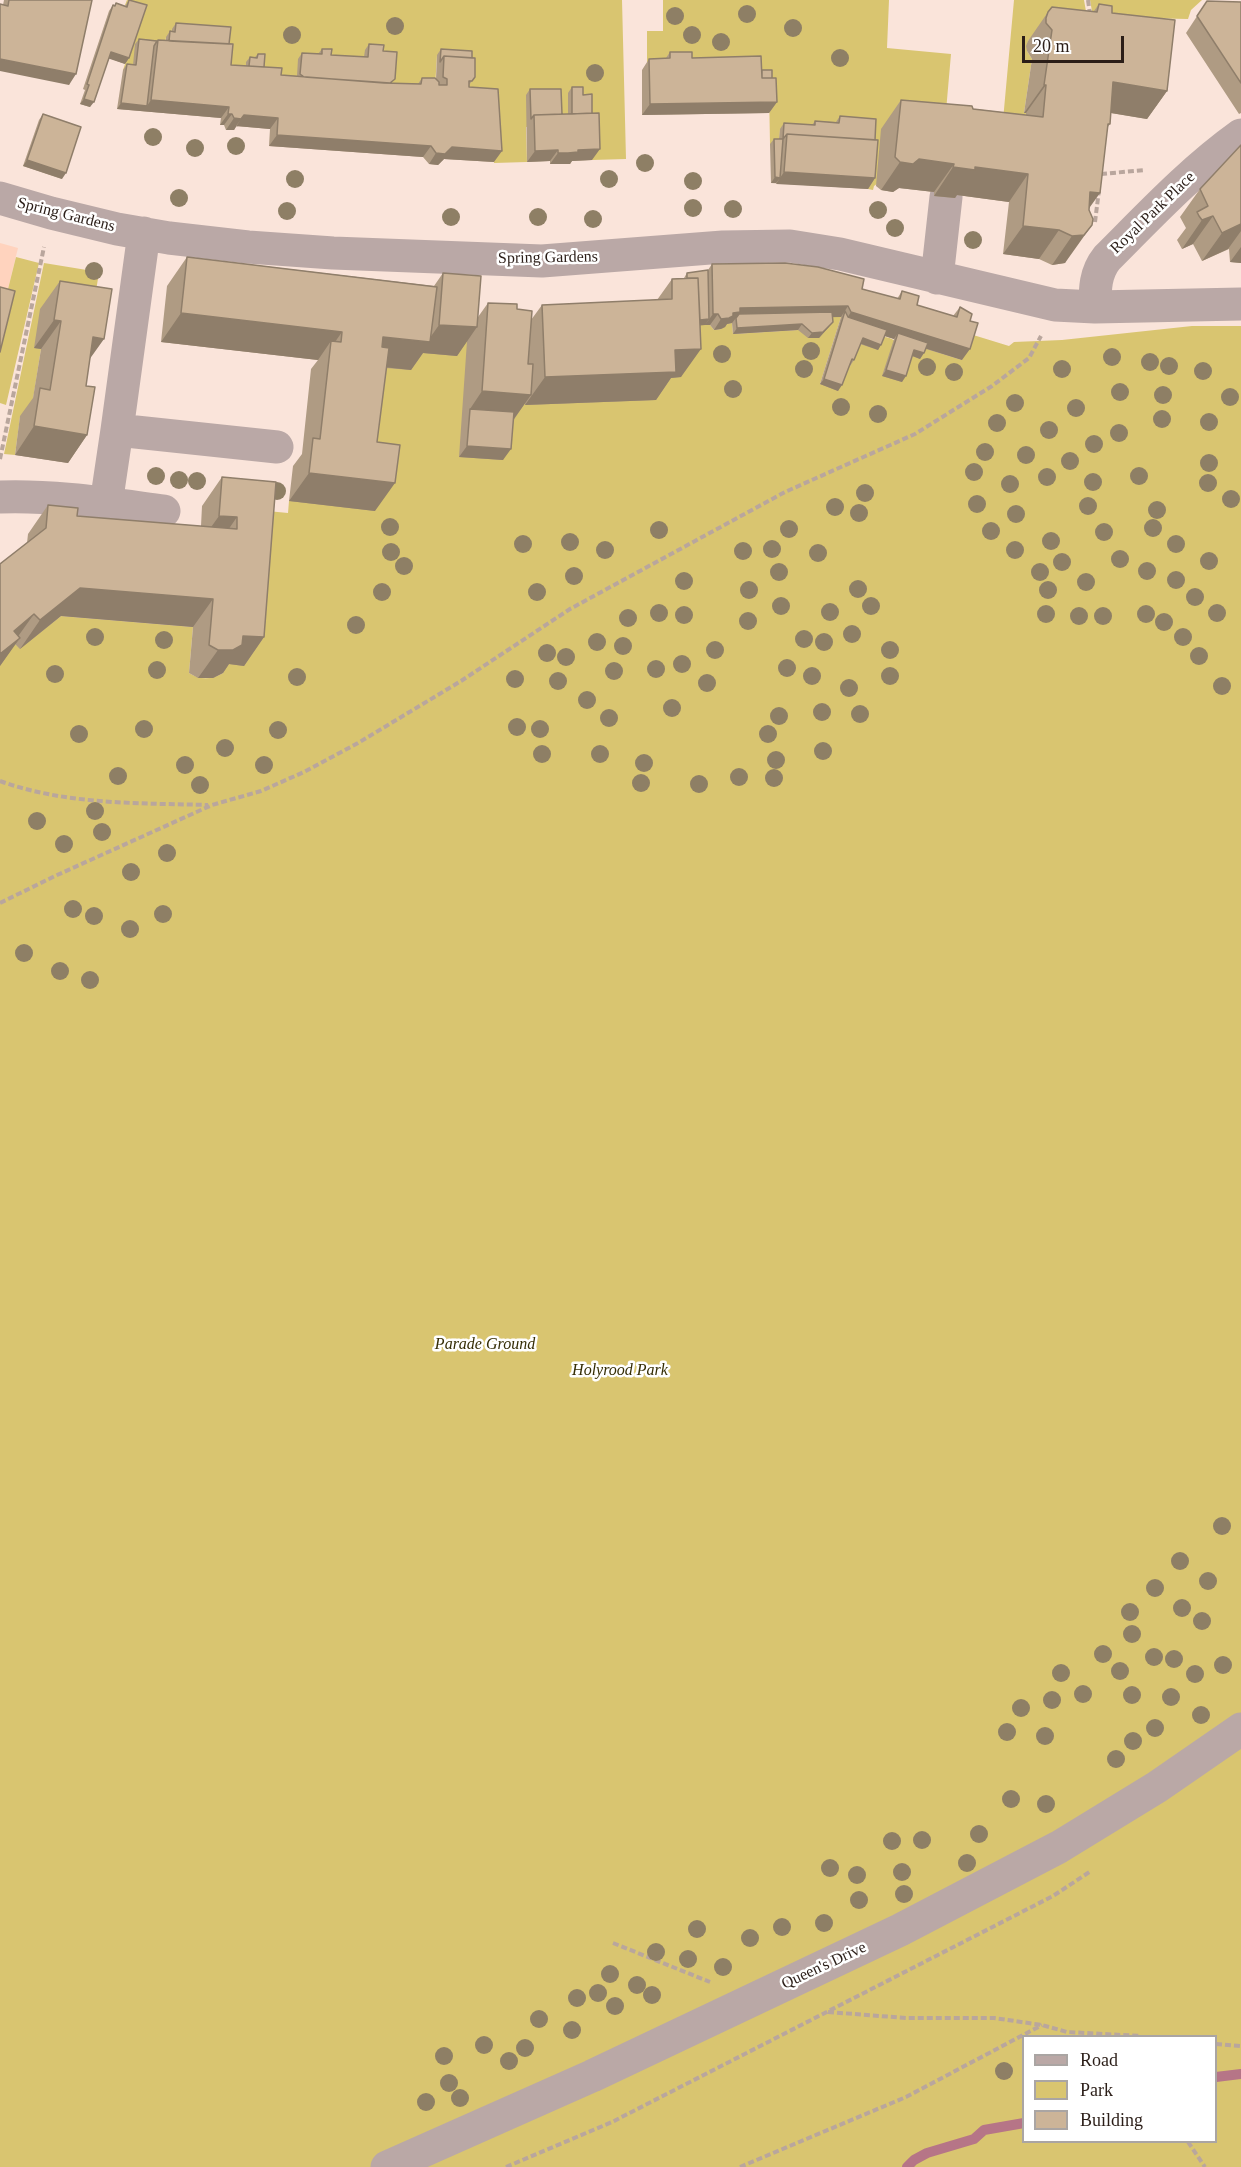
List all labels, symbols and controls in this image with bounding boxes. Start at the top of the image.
scale bar [1025,24,1127,62]
text: 20 m [1033,36,1070,56]
street label: Royal Park Place [1107,168,1199,258]
street label: Spring Gardens [15,194,117,236]
street label: Spring Gardens [498,248,598,268]
park label: Parade Ground [435,1335,535,1355]
park label: Holyrood Park [572,1361,668,1381]
street label: Queen's Drive [779,1938,869,1994]
legend [1022,2035,1217,2143]
text: Road [1080,2050,1118,2070]
text: Park [1080,2080,1113,2100]
text: Building [1080,2110,1143,2130]

